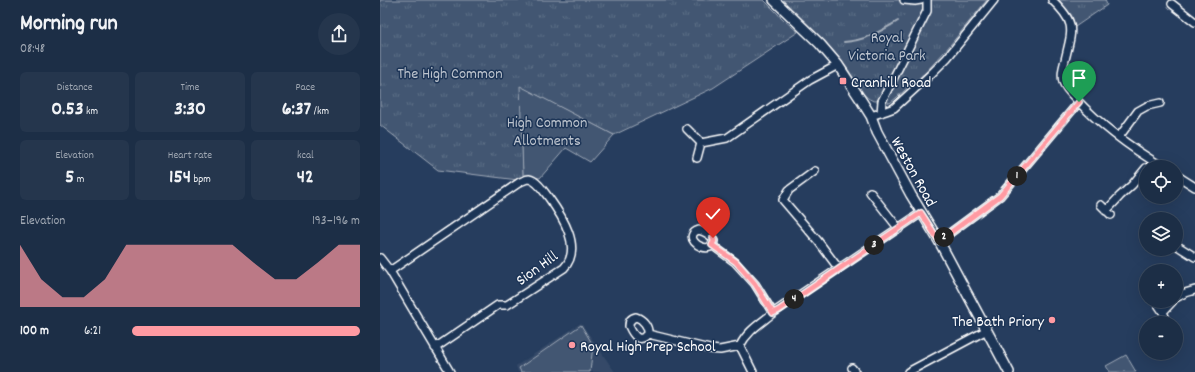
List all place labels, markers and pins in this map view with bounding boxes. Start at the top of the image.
pin [1062,61,1096,102]
place label: Cranhill Road [851,72,931,95]
marker: Cranhill Road [838,76,848,86]
pin: 1 [1007,166,1027,186]
pin [696,197,730,238]
pin: 2 [934,227,954,247]
pin: 3 [864,235,884,255]
pin: 4 [784,289,804,309]
place label: The Bath Priory [952,311,1045,334]
marker: The Bath Priory [1047,315,1057,325]
place label: Royal High Prep School [580,336,716,359]
marker: Royal High Prep School [567,340,577,350]

